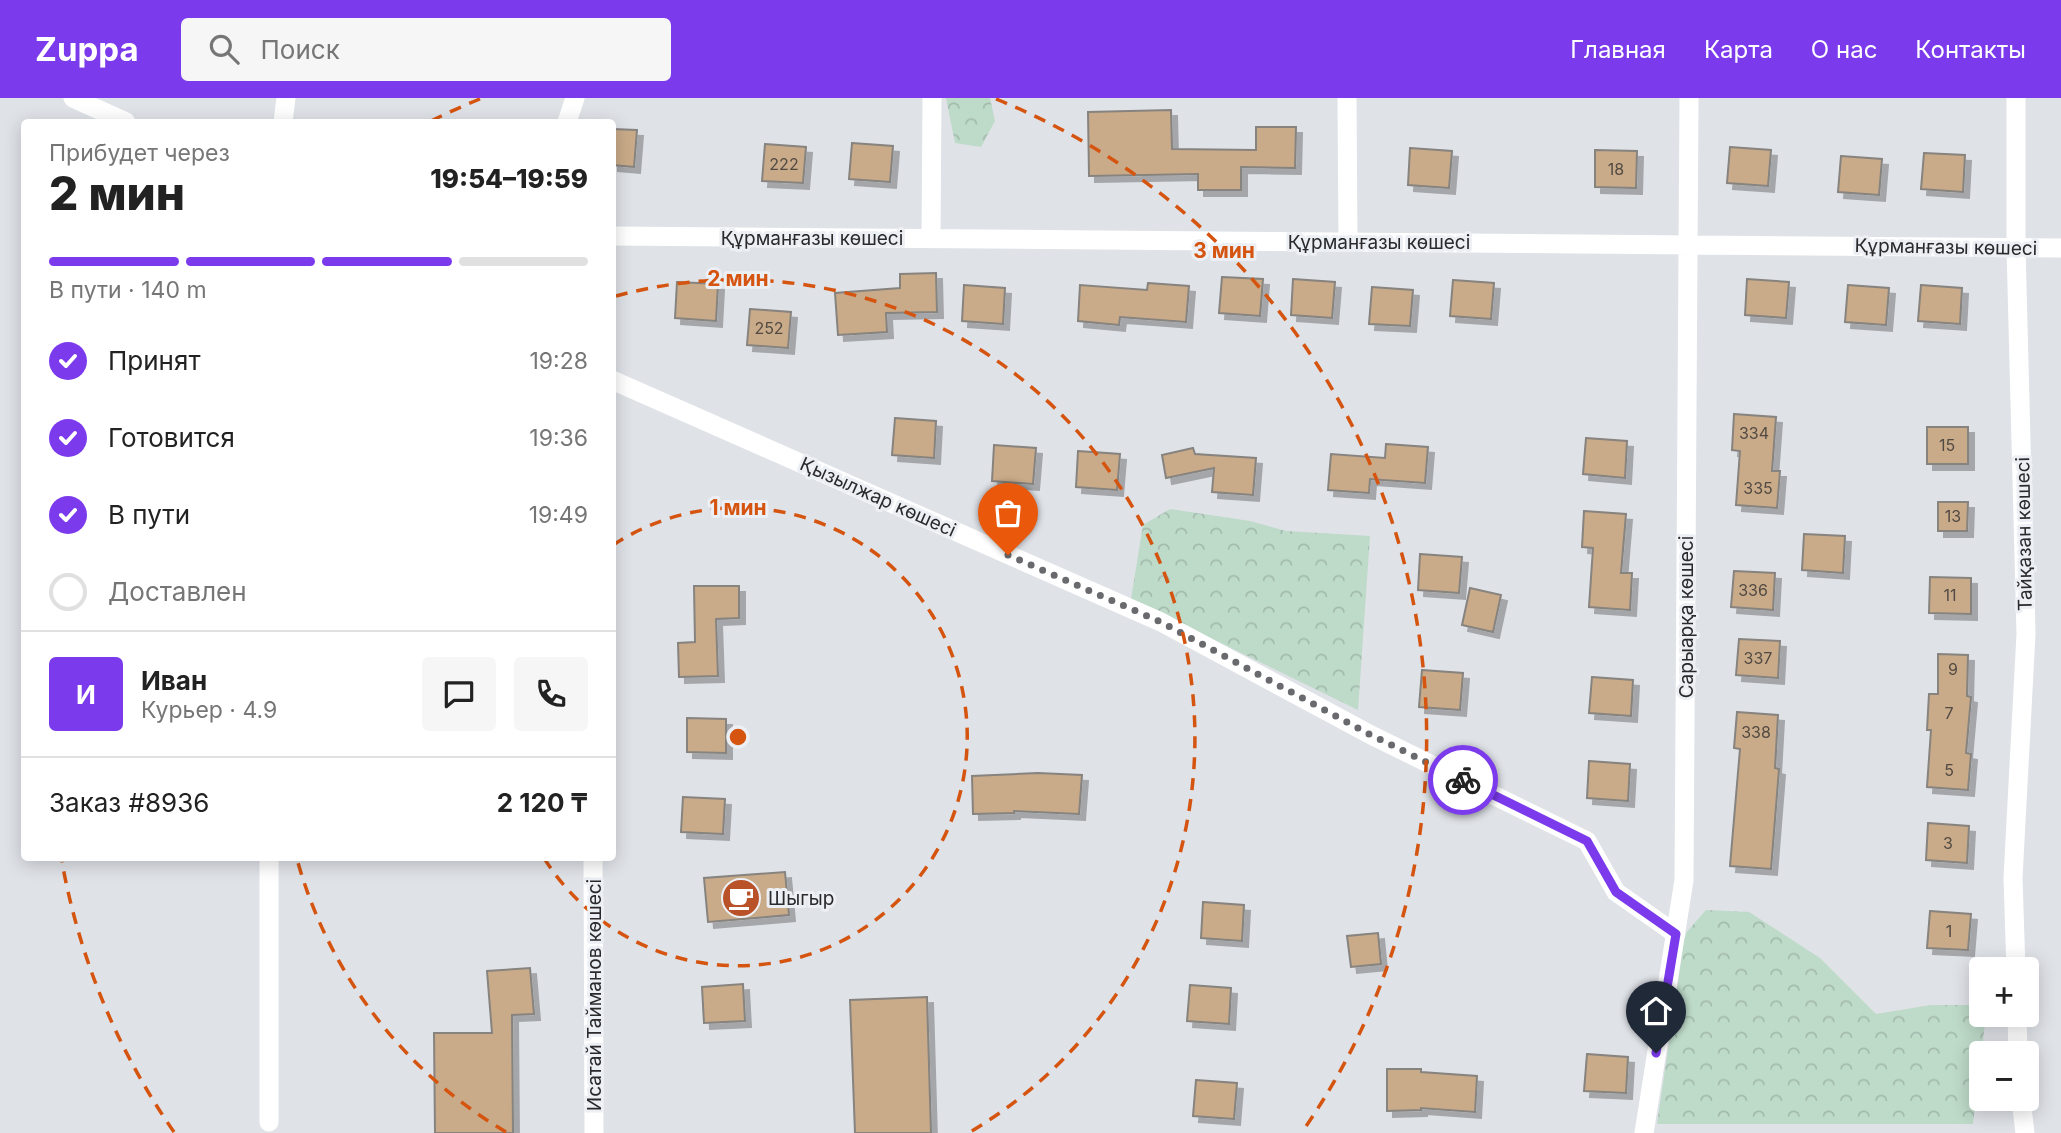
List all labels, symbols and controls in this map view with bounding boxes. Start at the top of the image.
search box [181,18,671,81]
text: Zuppa [35,29,139,69]
icon: search [205,30,243,68]
text: Поиск [261,34,340,65]
text: Главная [1570,35,1666,64]
text: Карта [1704,35,1773,64]
text: О нас [1811,35,1877,64]
text: Контакты [1915,35,2026,64]
text: Прибудет через [49,139,230,167]
house number: 222 [769,154,799,174]
house number: 18 [1608,159,1624,179]
text: 19:54–19:59 [430,163,588,194]
text: 2 мин [49,165,185,221]
street label: Құрманғазы көшесі [721,227,903,250]
street label: Құрманғазы көшесі [1288,231,1470,254]
street label: Құрманғазы көшесі [1855,234,2037,260]
text: 3 мин [1193,238,1255,263]
text: 2 мин [707,266,769,291]
text: В пути · 140 m [49,276,207,304]
house number: 252 [754,318,784,338]
icon: check [49,342,87,380]
text: Принят [108,345,201,376]
text: 19:28 [530,347,588,375]
icon: check [49,419,87,457]
text: Готовится [108,422,235,453]
house number: 334 [1739,423,1769,443]
text: 19:36 [529,424,588,452]
house number: 15 [1939,435,1955,455]
street label: Қызылжар көшесі [796,452,960,542]
street label: Тайқазан көшесі [2011,457,2037,611]
house number: 335 [1743,478,1773,498]
pin [978,483,1038,555]
icon: bag [989,494,1027,532]
text: 1 мин [709,495,767,520]
icon: check [49,496,87,534]
text: В пути [108,499,190,530]
text: 19:49 [529,501,588,529]
house number: 13 [1945,506,1961,526]
street label: Сарыарқа көшесі [1675,536,1698,698]
text: Доставлен [108,576,247,607]
house number: 336 [1738,580,1768,600]
house number: 11 [1943,585,1957,605]
house number: 337 [1744,648,1772,668]
button: chat [422,657,496,731]
button: phone [514,657,588,731]
house number: 9 [1948,659,1958,679]
text: Иван [141,665,207,696]
text: И [76,679,96,710]
text: Курьер · 4.9 [141,696,277,724]
house number: 7 [1944,703,1954,723]
house number: 338 [1741,722,1771,742]
centre of rings [726,725,750,749]
courier [1428,745,1498,815]
house number: 5 [1944,760,1954,780]
icon: bike [1444,761,1482,799]
text: Заказ #8936 [49,787,209,818]
text: 2 120 ₸ [497,787,588,818]
house number: 3 [1943,833,1953,853]
cafe icon: Шыгыр [720,877,762,919]
street label: Исатай Тайманов көшесі [583,879,606,1111]
place label: Шыгыр [768,887,834,910]
house number: 1 [1946,921,1952,941]
map controls [1969,957,2039,1111]
button: + [1969,957,2039,1027]
pin [1626,981,1686,1053]
icon: home [1637,992,1675,1030]
button: − [1969,1041,2039,1111]

